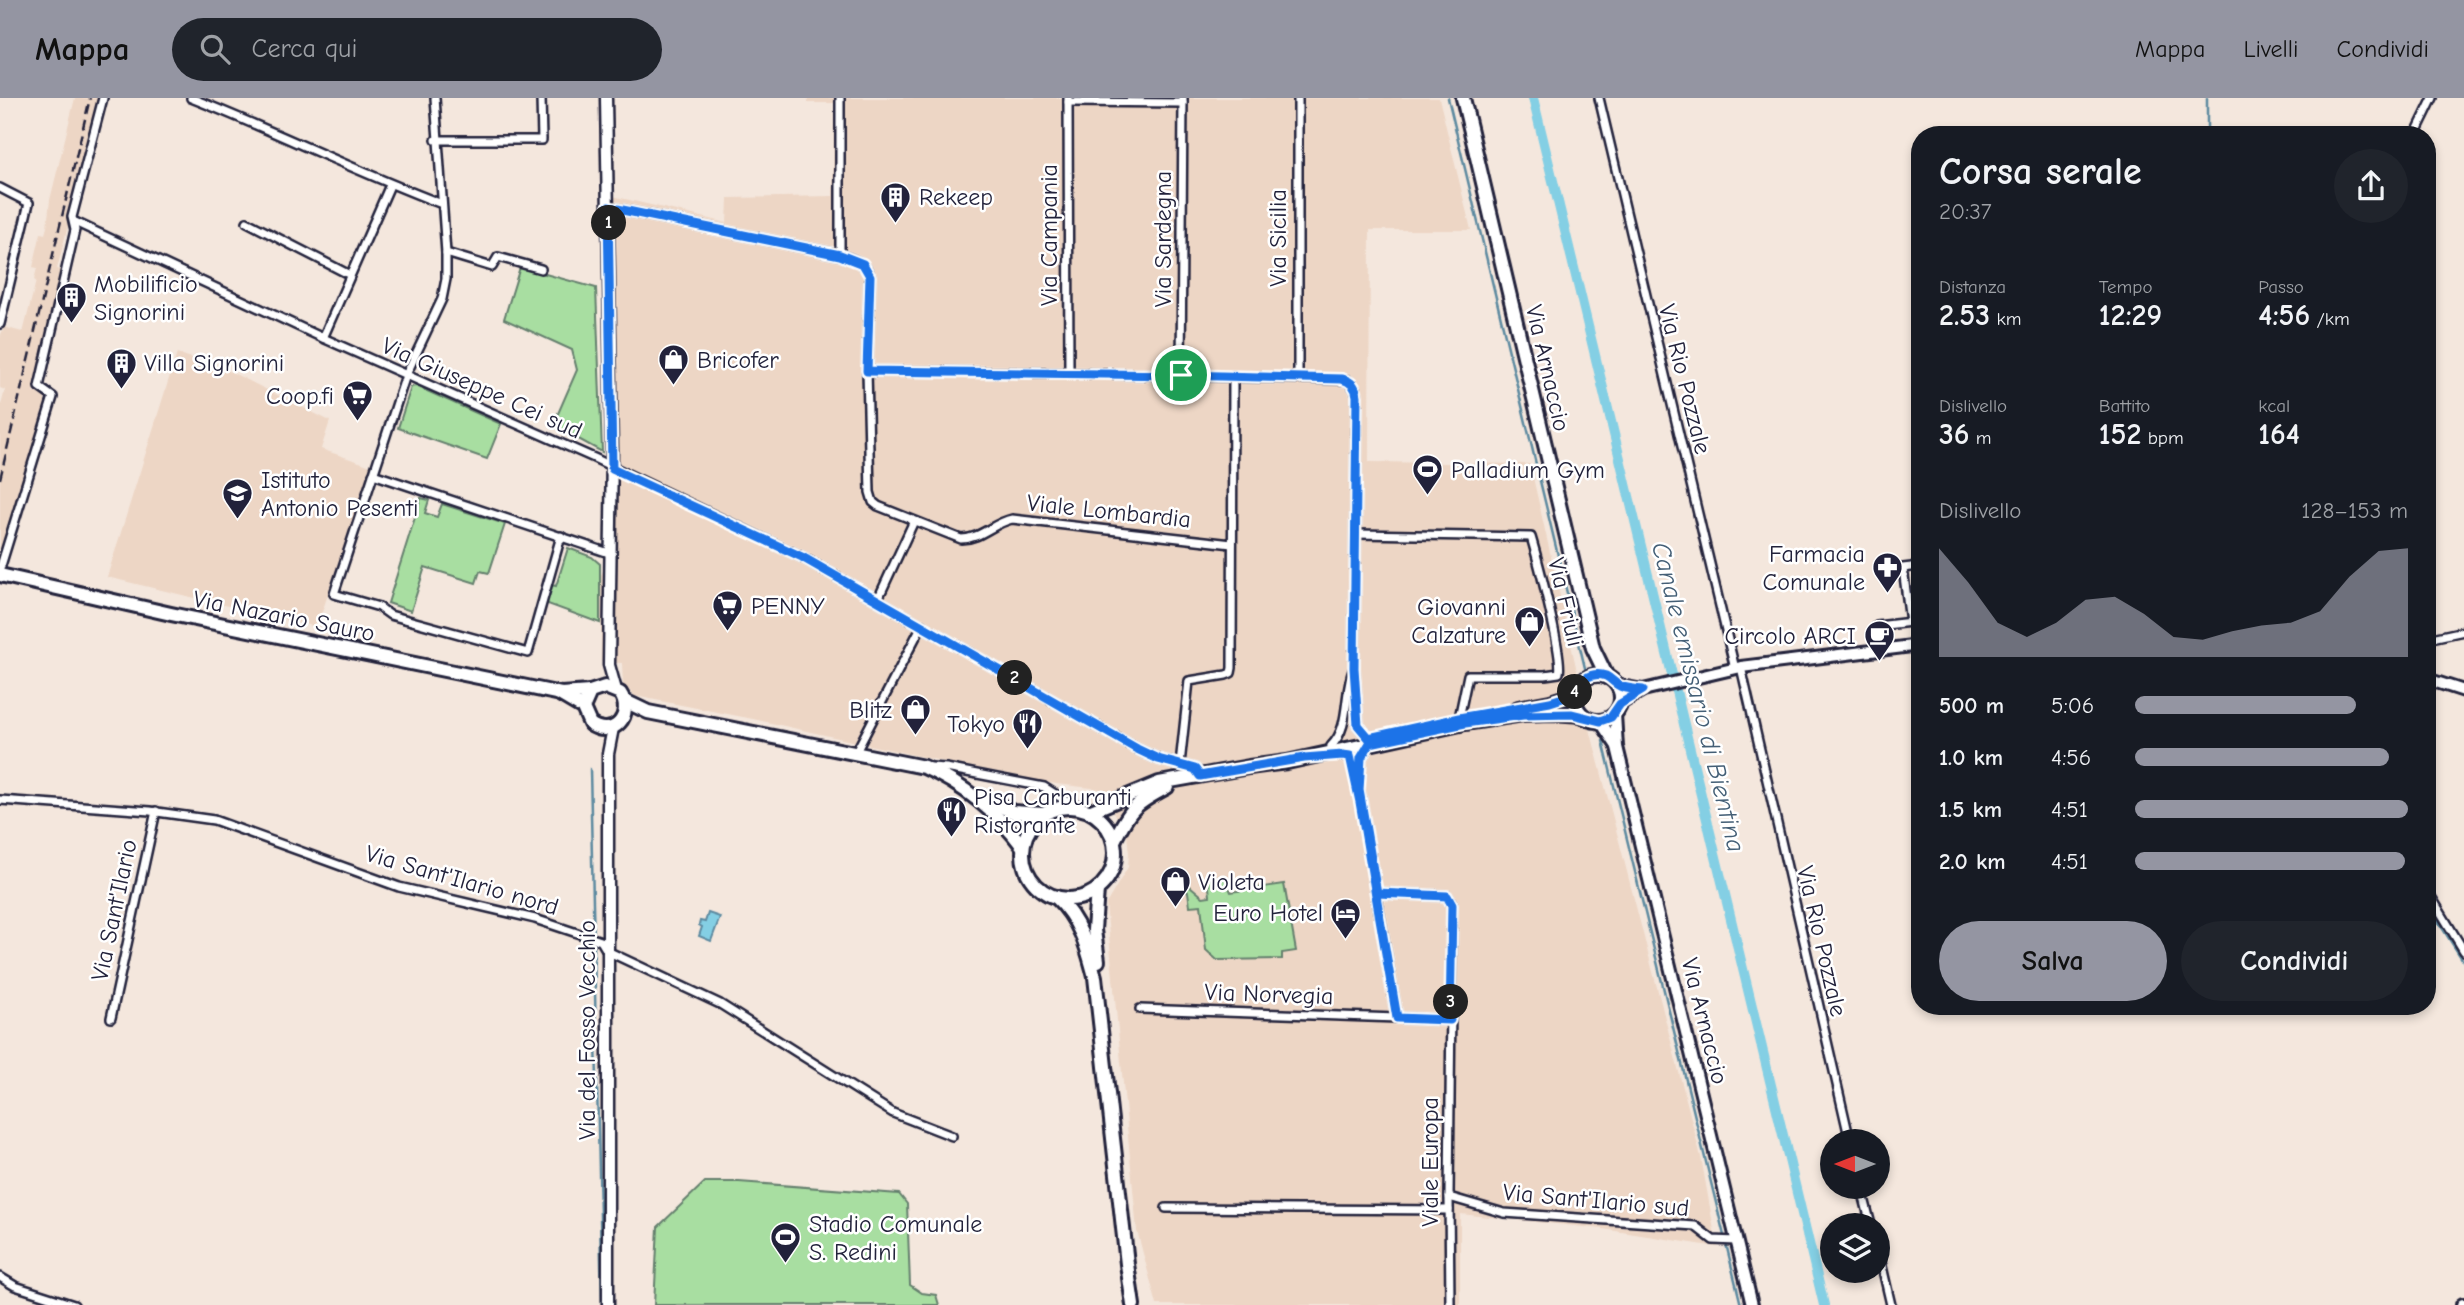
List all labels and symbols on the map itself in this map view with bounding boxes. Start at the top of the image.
street label: Via Campania [1035,164,1063,306]
street label: Via Sardegna [1149,171,1177,307]
building icon: Rekeep [879,180,913,224]
place label: Rekeep [919,183,993,211]
street label: Via Sicilia [1264,189,1292,287]
pin: 1 [592,206,626,240]
place label: Mobilificio Signorini [94,270,198,326]
building icon: Mobilificio Signorini [54,281,88,325]
street label: Via Rio Pozzale [1653,301,1717,457]
street label: Via Arnaccio [1520,302,1576,434]
street label: Via Giuseppe Cei sud [378,331,586,445]
shop icon: Bricofer [657,343,691,387]
pin [1151,345,1211,405]
building icon: Villa Signorini [104,346,138,390]
place label: Bricofer [697,346,779,374]
place label: Villa Signorini [144,349,284,377]
supermarket icon: Coop.fi [340,379,374,423]
place label: Coop.fi [266,382,334,410]
sports icon: Palladium Gym [1411,453,1445,497]
place label: Palladium Gym [1451,456,1605,484]
place label: Istituto Antonio Pesenti [261,466,419,522]
school or university icon: Istituto Antonio Pesenti [221,477,255,521]
street label: Viale Lombardia [1026,488,1192,534]
water label: Canale emissario di Bientina [1645,539,1751,855]
place label: Farmacia Comunale [1763,540,1865,596]
pharmacy icon: Farmacia Comunale [1871,551,1905,595]
street label: Via Friuli [1542,555,1590,649]
street label: Via Nazario Sauro [191,585,377,647]
supermarket icon: PENNY [711,589,745,633]
place label: PENNY [751,592,825,620]
place label: Giovanni Calzature [1411,593,1506,649]
shop icon: Giovanni Calzature [1512,604,1546,648]
cafe icon: Circolo ARCI [1862,619,1896,663]
place label: Circolo ARCI [1724,622,1856,650]
pin: 2 [998,660,1032,696]
pin: 4 [1558,674,1592,710]
shop icon: Blitz [898,693,932,737]
place label: Blitz [849,696,893,724]
restaurant icon: Tokyo [1011,707,1045,751]
place label: Tokyo [947,710,1005,738]
place label: Pisa Carburanti Ristorante [974,783,1132,839]
restaurant icon: Pisa Carburanti Ristorante [934,794,968,838]
street label: Via Sant'Ilario [85,837,143,983]
street label: Via Sant'Ilario nord [362,839,562,921]
street label: Via Rio Pozzale [1791,863,1853,1019]
shop icon: Violeta [1158,865,1192,909]
place label: Violeta [1198,868,1265,896]
hotel icon: Euro Hotel [1329,896,1363,940]
place label: Euro Hotel [1213,899,1323,927]
street label: Via del Fosso Vecchio [573,920,601,1140]
street label: Via Arnaccio [1676,955,1734,1087]
street label: Via Norvegia [1204,978,1334,1010]
pin: 3 [1434,984,1468,1020]
street label: Viale Europa [1416,1097,1444,1227]
north arrow [1820,1129,1890,1199]
street label: Via Sant'Ilario sud [1502,1178,1690,1222]
place label: Stadio Comunale S. Redini [809,1210,982,1266]
sports icon: Stadio Comunale S. Redini [769,1221,803,1265]

